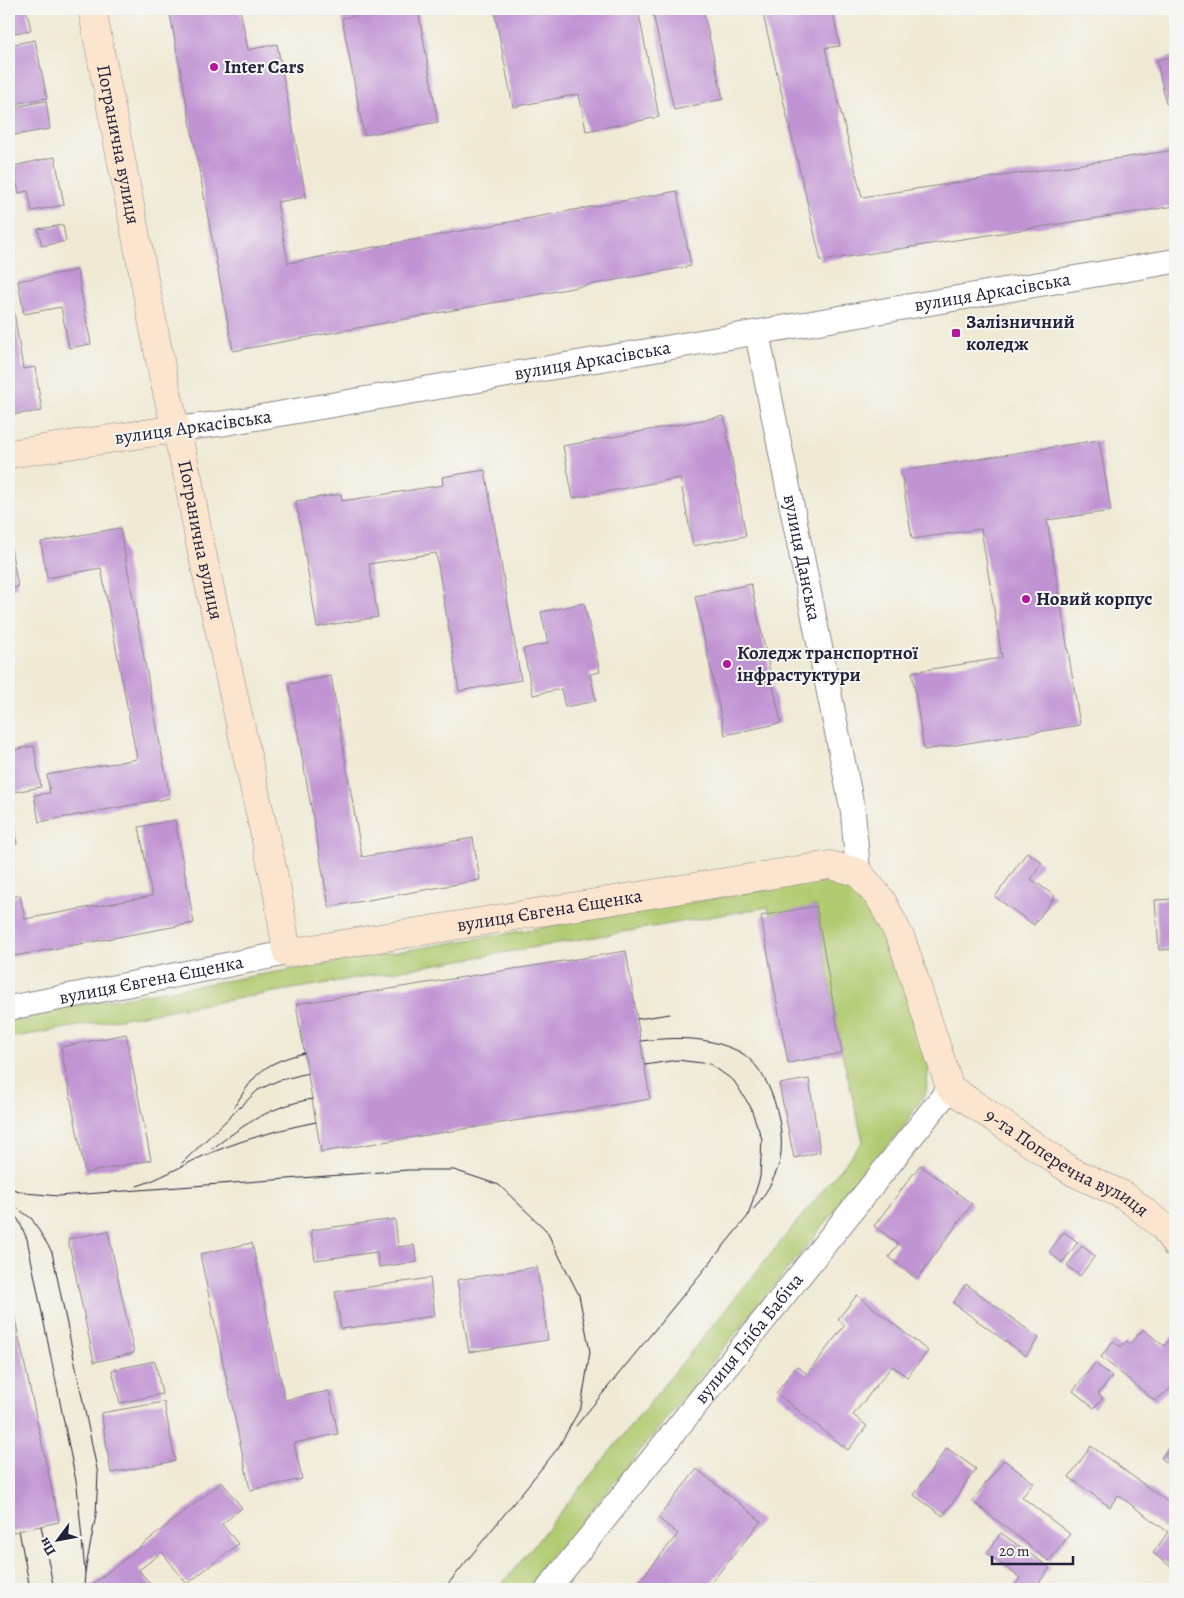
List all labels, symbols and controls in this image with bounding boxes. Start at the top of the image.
place label: Inter Cars [224,54,304,80]
marker: Inter Cars [208,61,220,73]
street label: Погранична вулиця [90,62,146,227]
street label: вулиця Аркасівська [912,266,1073,318]
place label: Залізничний коледж [966,309,1075,357]
marker: Залізничний коледж [950,327,962,339]
street label: вулиця Аркасівська [512,334,673,387]
street label: вулиця Аркасівська [113,403,273,451]
street label: Погранична вулиця [171,457,230,622]
street label: вулиця Данська [777,492,827,623]
place label: Новий корпус [1036,586,1152,612]
marker: Новий корпус [1020,593,1032,605]
place label: Коледж транспортної інфрастуктури [737,640,918,688]
marker: Коледж транспортної інфрастуктури [721,658,733,670]
street label: вулиця Євгена Єщенка [455,883,644,938]
street label: вулиця Євгена Єщенка [57,949,246,1011]
street label: 9-та Поперечна вулиця [980,1102,1154,1223]
street label: вулиця Гліба Бабіча [688,1268,810,1409]
north arrow [32,1516,82,1566]
scale bar [992,1533,1073,1565]
text: Пн [34,1534,60,1559]
text: 20 m [999,1541,1030,1561]

